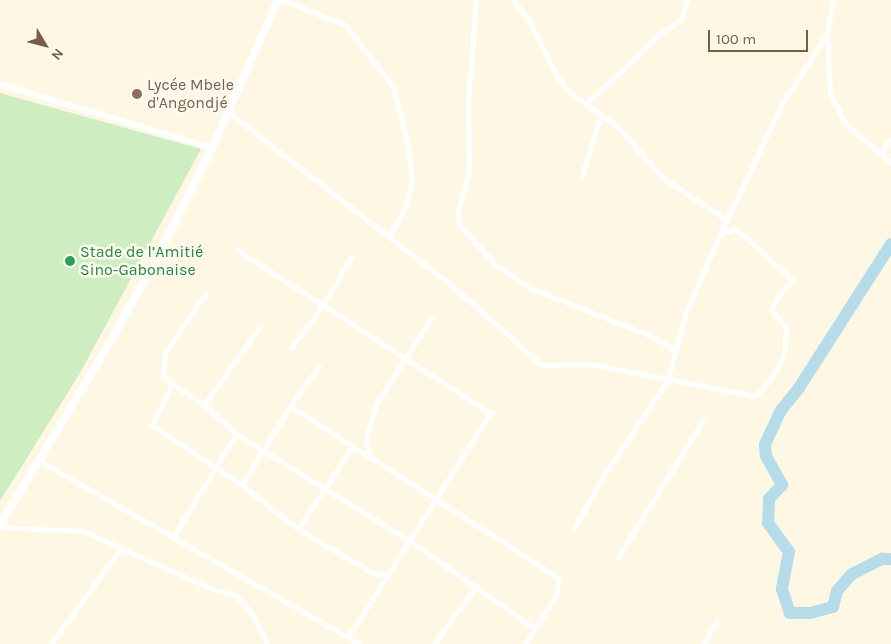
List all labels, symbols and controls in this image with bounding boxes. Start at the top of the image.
north arrow [20,20,70,70]
scale bar [711,20,811,52]
text: 100 m [716,30,756,48]
text: N [48,45,67,63]
place label: Lycée Mbele d'Angondjé [147,75,234,113]
marker: Lycée Mbele d'Angondjé [131,88,143,100]
place label: Stade de l’Amitié Sino-Gabonaise [80,242,203,280]
marker: Stade de l’Amitié Sino-Gabonaise [64,255,76,267]

